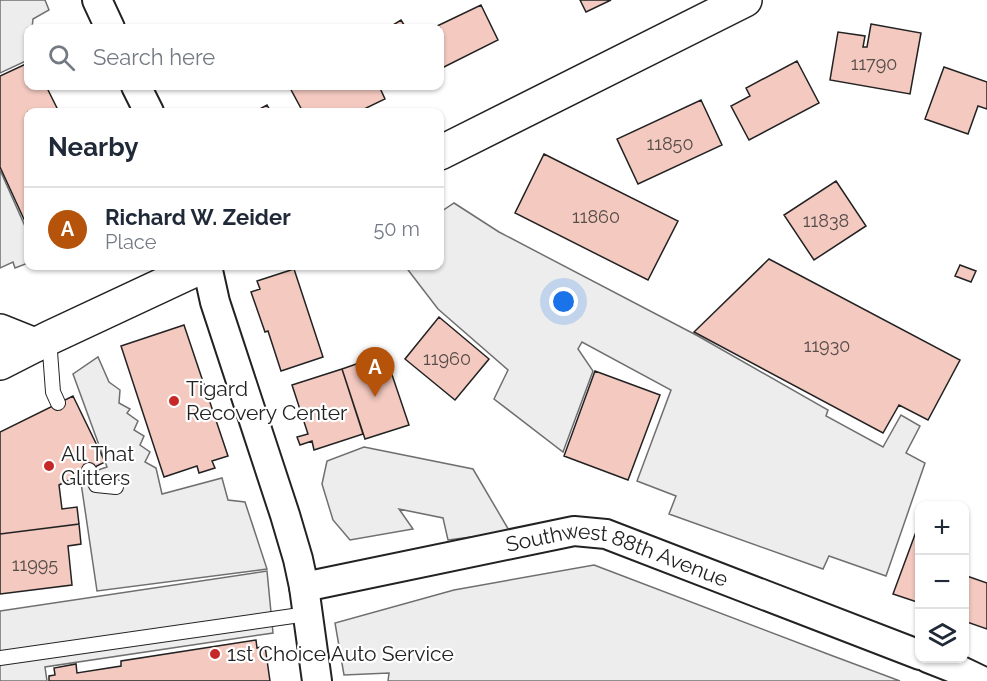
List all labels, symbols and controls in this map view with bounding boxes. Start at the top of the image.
search box [24,24,444,90]
icon: search [45,41,78,74]
text: Search here [93,44,215,70]
house number: 11790 [851,53,897,74]
text: Nearby [48,132,138,162]
house number: 11850 [647,133,693,154]
text: Richard W. Zeider [105,204,291,230]
house number: 11860 [572,206,620,227]
house number: 11838 [803,210,849,231]
text: A [61,217,74,241]
text: 50 m [373,217,420,241]
text: Place [105,230,156,254]
your location [549,287,578,316]
house number: 11930 [804,335,850,356]
pin: A [356,348,394,397]
house number: 11960 [423,348,471,369]
place label: Tigard Recovery Center [186,376,348,425]
marker: Tigard Recovery Center [167,394,181,408]
place label: All That Glitters [61,441,134,490]
marker: All That Glitters [42,459,56,473]
map controls [915,501,969,663]
button: + [915,501,969,555]
street label: Southwest 88th Avenue [504,517,732,592]
house number: 11995 [12,554,58,575]
button: − [915,555,969,609]
button: layers [915,609,969,663]
place label: 1st Choice Auto Service [227,641,454,666]
marker: 1st Choice Auto Service [208,647,222,661]

